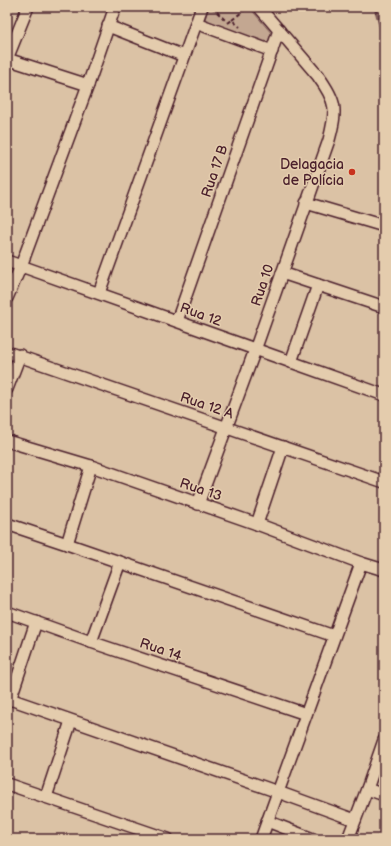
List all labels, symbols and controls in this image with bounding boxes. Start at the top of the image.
street label: Rua 17 B [198,142,231,200]
place label: Delagacia de Polícia [280,156,344,189]
marker: Delagacia de Polícia [347,167,357,177]
street label: Rua 10 [247,262,278,308]
street label: Rua 12 [178,299,225,330]
street label: Rua 12 A [178,388,236,423]
street label: Rua 13 [178,474,224,505]
street label: Rua 14 [138,634,185,665]

